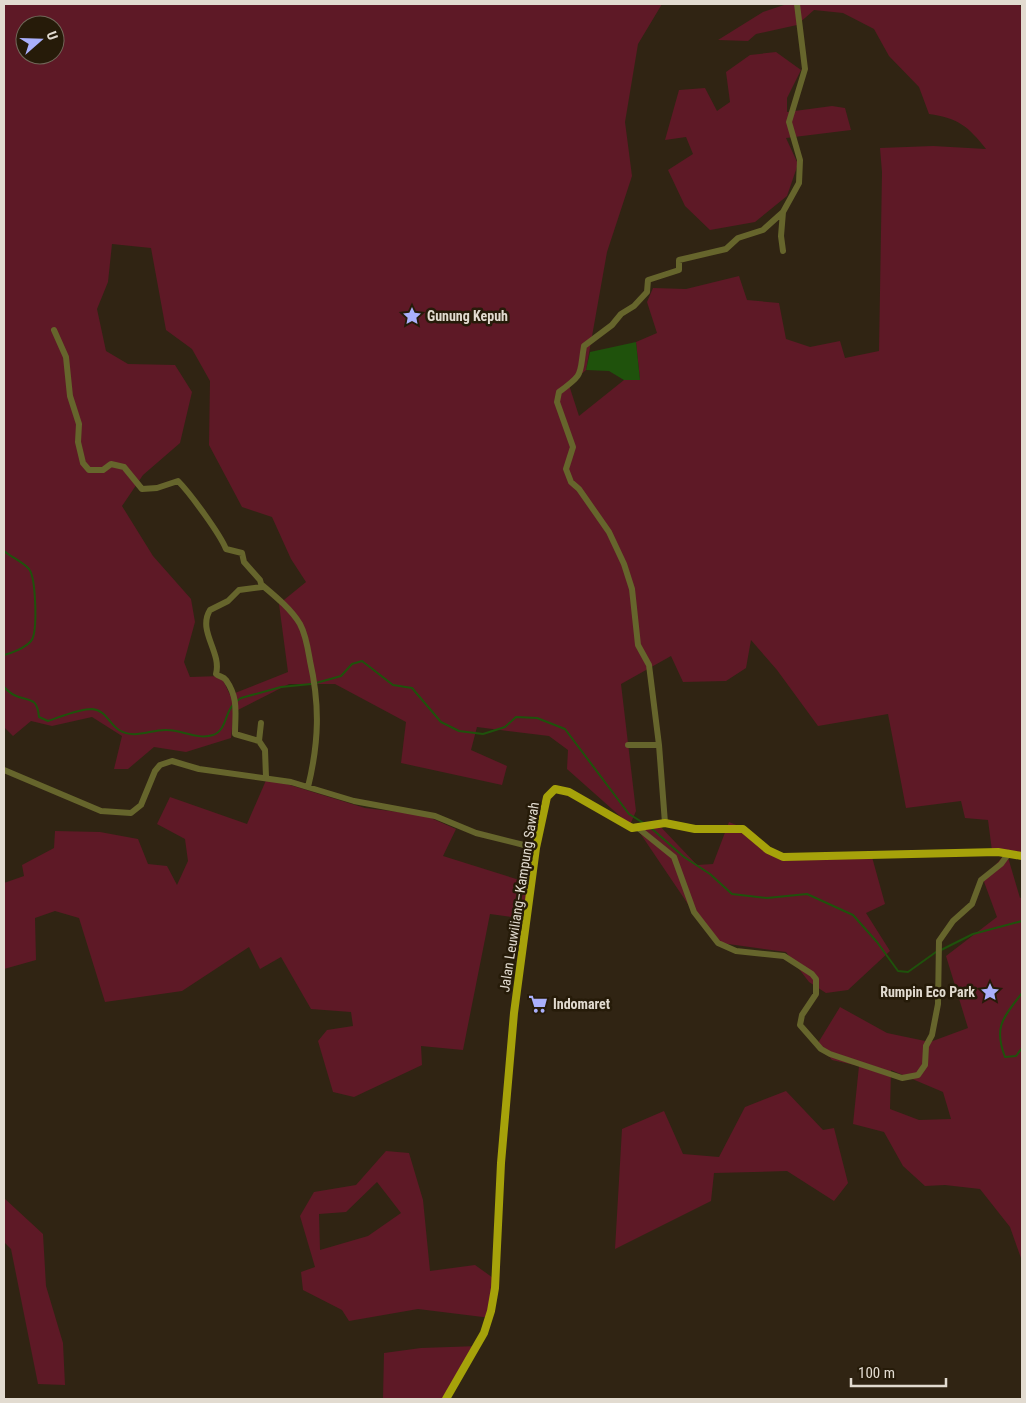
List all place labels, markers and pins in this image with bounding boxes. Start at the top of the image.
place icon: Gunung Kepuh [401,305,423,327]
place label: Gunung Kepuh [427,308,508,324]
place icon: Rumpin Eco Park [979,981,1001,1003]
place label: Rumpin Eco Park [880,984,975,1000]
supermarket icon: Indomaret [527,993,549,1015]
place label: Indomaret [553,996,610,1012]

